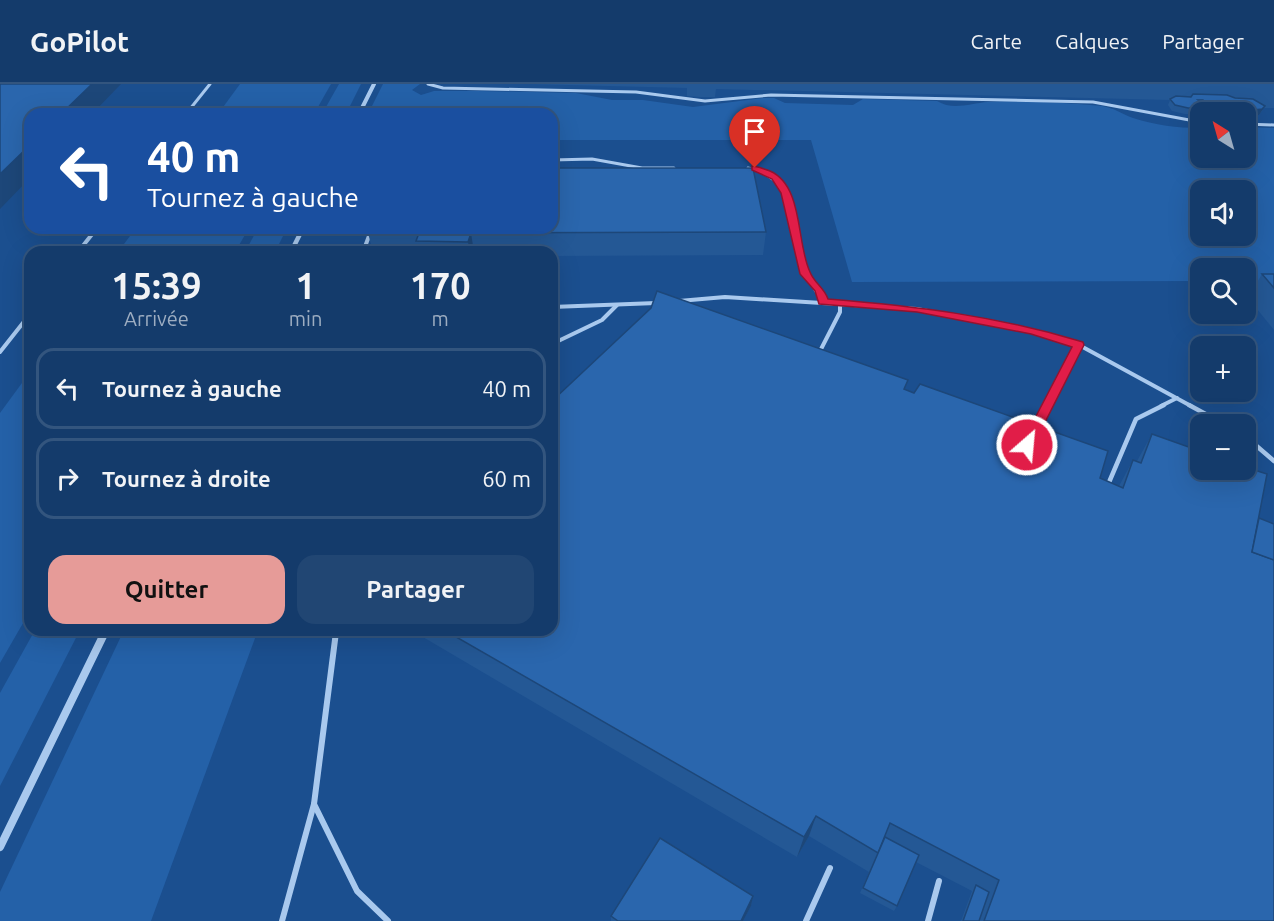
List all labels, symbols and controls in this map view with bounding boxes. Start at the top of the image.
text: GoPilot [30,26,129,57]
text: Carte [971,29,1022,53]
text: Calques [1055,29,1129,53]
text: Partager [1162,29,1244,53]
north arrow [1190,102,1256,168]
map controls [1190,102,1256,480]
pin [729,106,780,168]
icon: arrive [738,115,771,148]
icon: left [48,132,126,210]
text: 40 m [147,133,241,180]
button: sound [1190,180,1256,246]
text: Tournez à gauche [147,182,359,212]
button: search [1190,258,1256,324]
text: 15:39 [111,265,201,306]
text: 1 [295,265,316,306]
text: 170 [410,265,471,306]
text: Arrivée [124,307,189,330]
text: min [289,307,322,330]
text: m [432,307,449,330]
button: + [1190,336,1256,402]
icon: left [51,372,84,405]
text: Tournez à gauche [102,376,282,401]
text: 40 m [482,376,531,401]
position arrow [995,413,1059,477]
button: − [1190,414,1256,480]
icon: right [51,462,84,495]
text: Tournez à droite [102,466,271,491]
text: 60 m [482,466,531,491]
button: Quitter [48,555,285,624]
button: Partager [297,555,534,624]

